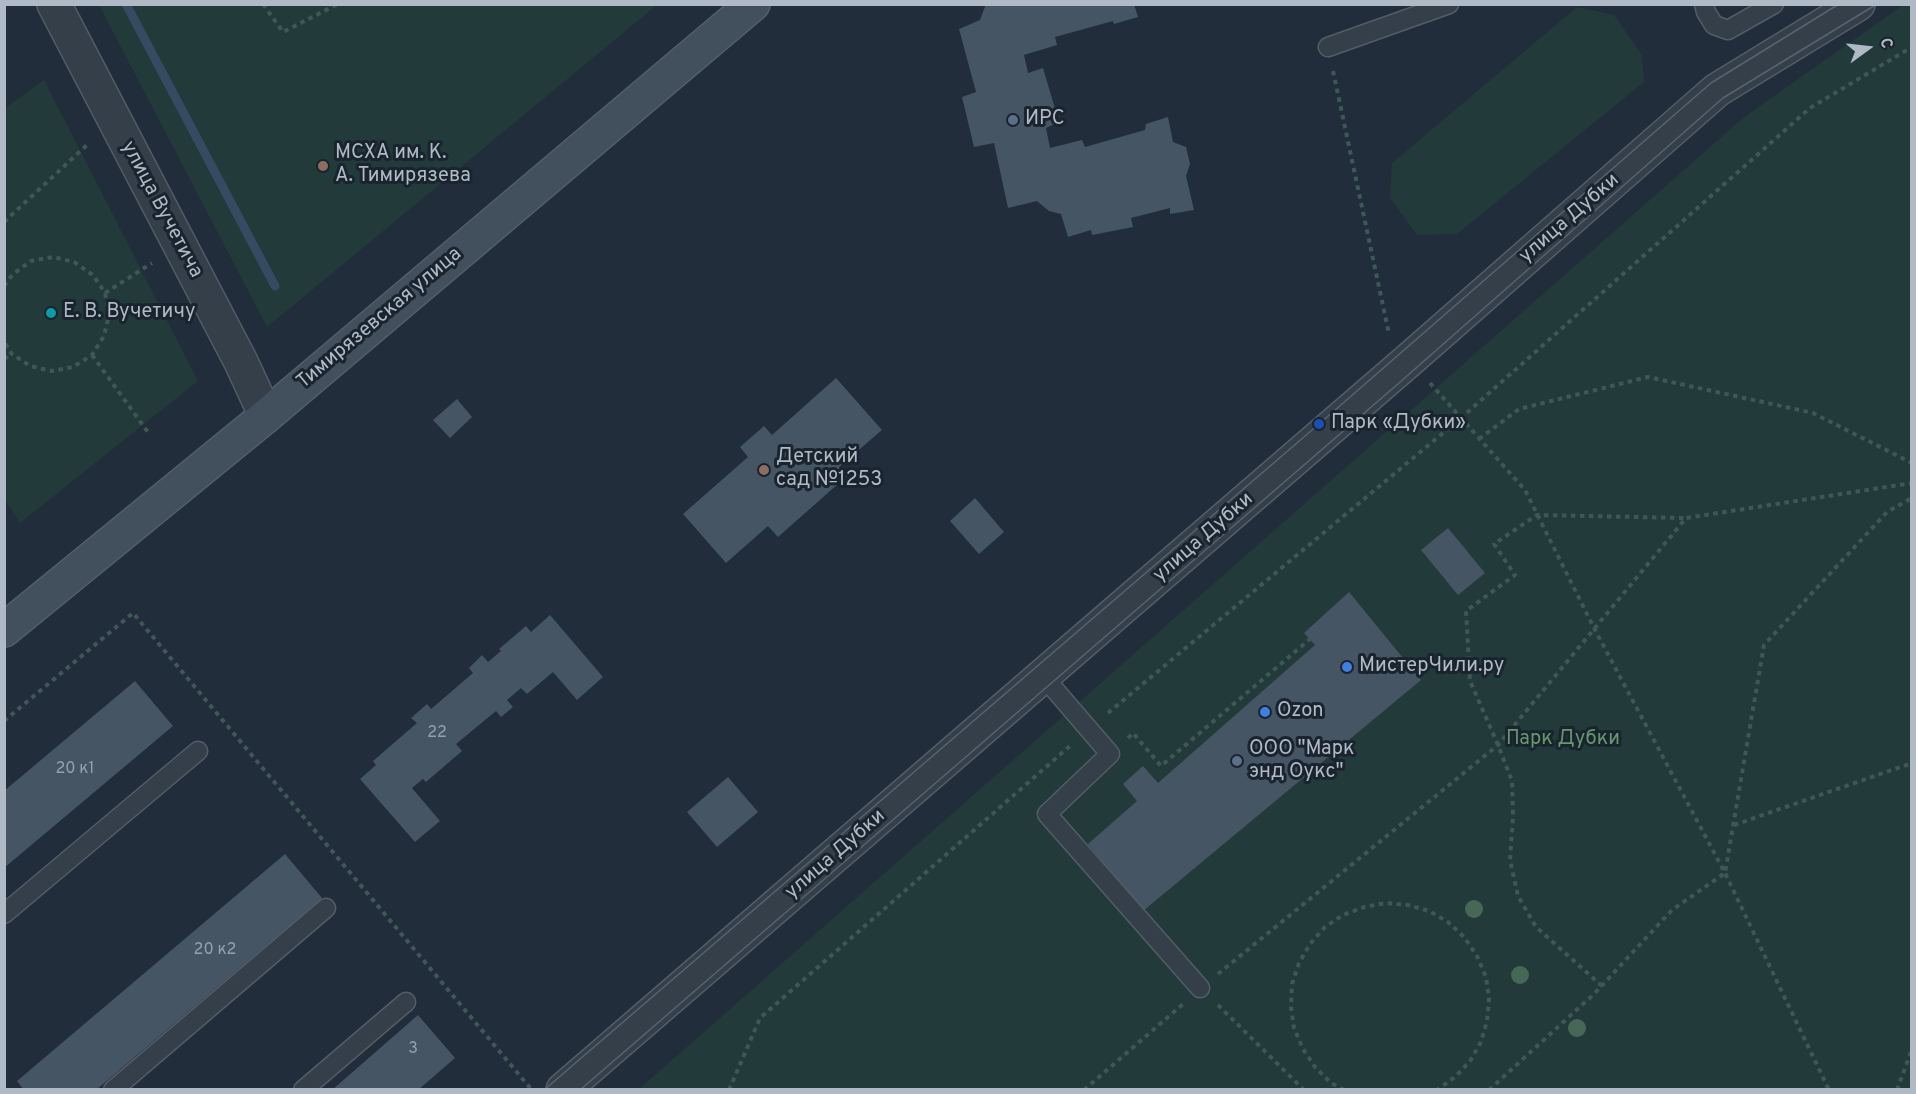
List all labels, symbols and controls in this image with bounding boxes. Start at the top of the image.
north arrow [1838,18,1898,78]
text: С [1874,36,1896,51]
place label: ИРС [1025,108,1065,132]
marker: ИРС [1006,113,1020,127]
street label: улица Вучетича [115,138,207,282]
place label: МСХА им. К. А. Тимирязева [335,142,471,189]
marker: МСХА им. К. А. Тимирязева [316,159,330,173]
street label: улица Дубки [1515,169,1625,269]
street label: Тимирязевская улица [293,243,467,395]
place label: Е. В. Вучетичу [63,301,195,325]
marker: Е. В. Вучетичу [44,306,58,320]
place label: Парк «Дубки» [1331,412,1466,436]
marker: Парк «Дубки» [1312,417,1326,431]
place label: Детский сад №1253 [776,446,882,493]
marker: Детский сад №1253 [757,463,771,477]
street label: улица Дубки [1149,488,1259,588]
place label: МистерЧили.ру [1359,655,1504,679]
marker: МистерЧили.ру [1340,660,1354,674]
place label: Ozon [1277,700,1323,724]
marker: Ozon [1258,705,1272,719]
house number: 22 [427,724,447,744]
park label: Парк Дубки [1506,728,1620,752]
place label: ООО "Марк энд Оукс" [1249,738,1355,785]
marker: ООО "Марк энд Оукс" [1230,754,1244,768]
house number: 20 к1 [56,760,94,780]
street label: улица Дубки [781,805,891,905]
house number: 20 к2 [194,941,236,961]
house number: 3 [408,1040,418,1060]

